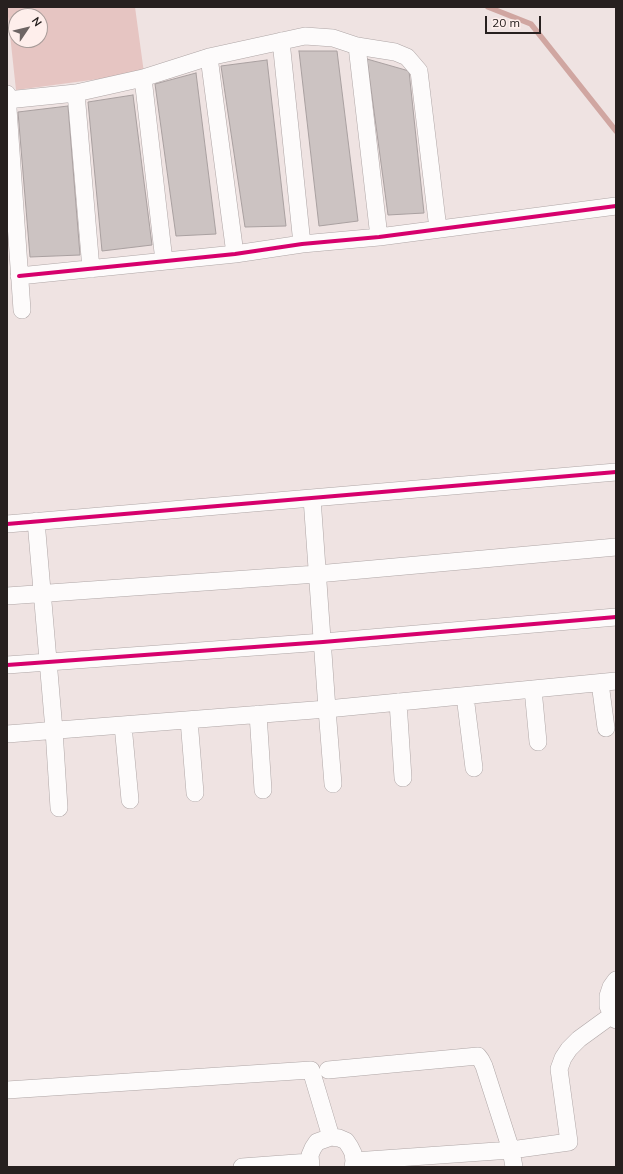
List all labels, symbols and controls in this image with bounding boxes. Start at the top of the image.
north arrow [8,8,48,48]
scale bar [487,8,543,34]
text: N [29,14,45,29]
text: 20 m [492,15,520,30]

